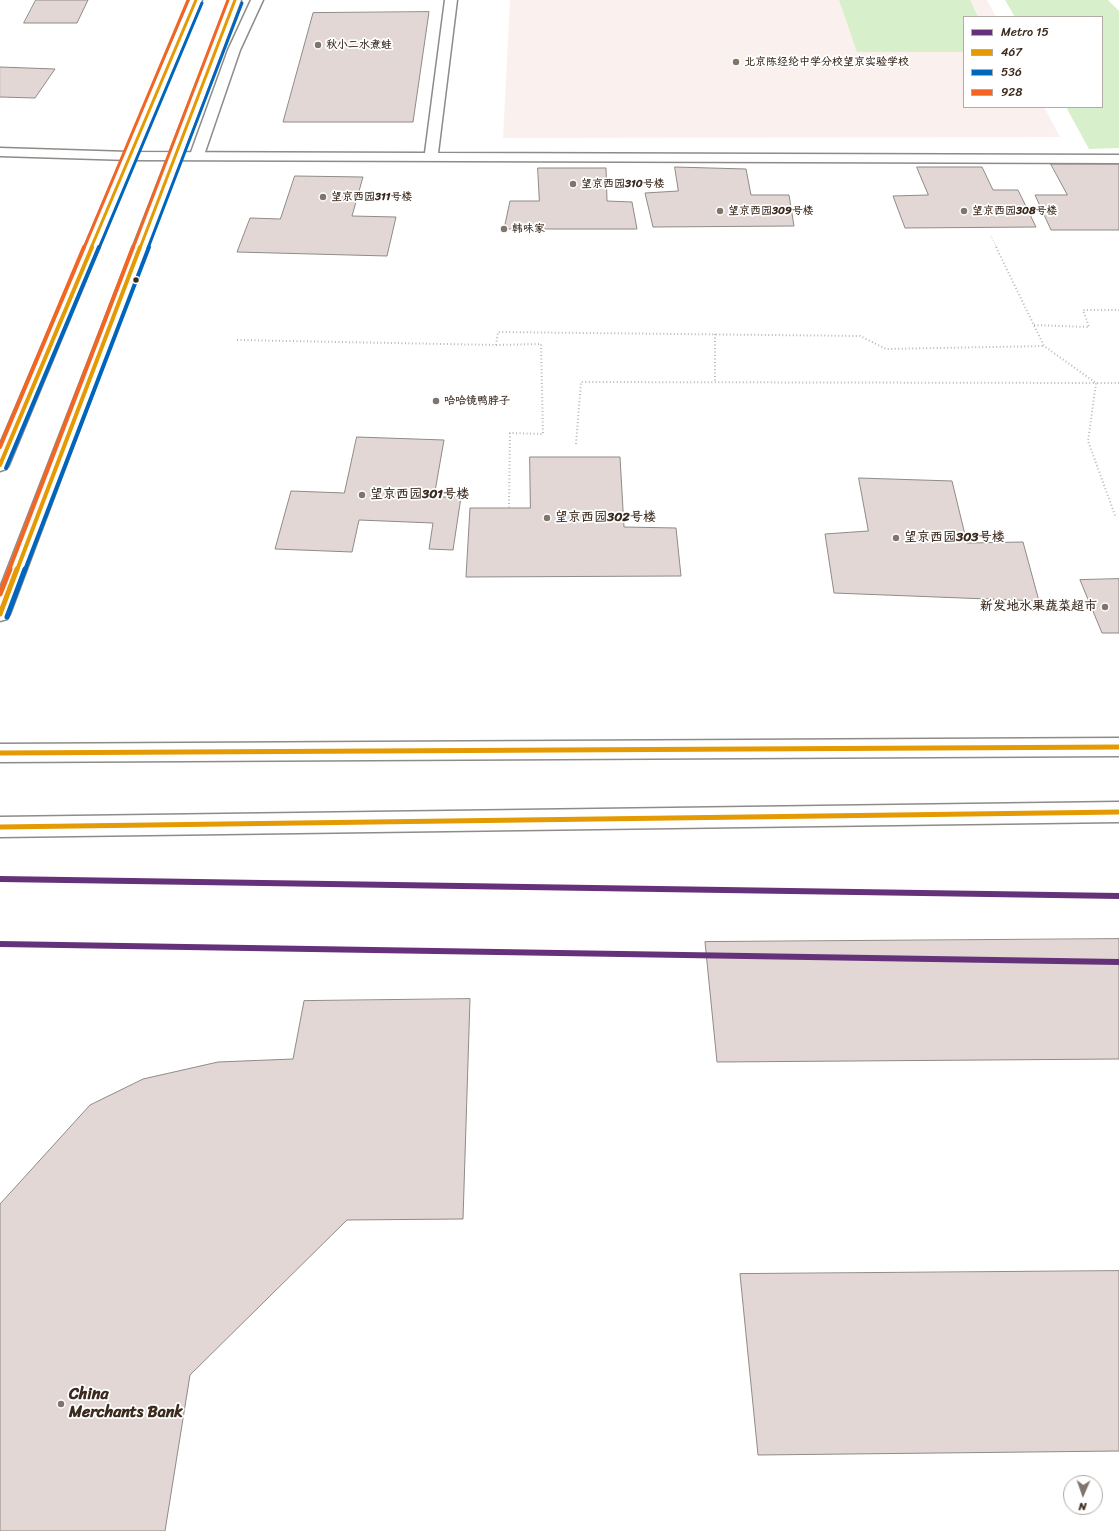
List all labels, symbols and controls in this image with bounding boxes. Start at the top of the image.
legend [963,16,1103,108]
text: Metro 15 [1001,21,1049,43]
place label: 秋小二水煮蛙 [326,38,392,52]
marker: 秋小二水煮蛙 [313,40,323,50]
text: 467 [1001,41,1022,63]
place label: 北京陈经纶中学分校望京实验学校 [744,55,909,69]
marker: 北京陈经纶中学分校望京实验学校 [731,57,741,67]
text: 536 [1001,61,1022,83]
text: 928 [1001,81,1023,103]
place label: 望京西园310号楼 [581,177,665,191]
marker: 望京西园310号楼 [568,179,578,189]
place label: 望京西园311号楼 [331,190,412,204]
marker: 望京西园311号楼 [318,192,328,202]
place label: 望京西园309号楼 [728,204,814,218]
place label: 望京西园308号楼 [972,204,1058,218]
marker: 望京西园309号楼 [715,206,725,216]
marker: 望京西园308号楼 [959,206,969,216]
place label: 韩味家 [512,222,545,236]
marker: 韩味家 [499,224,509,234]
unlabelled marker [131,275,141,285]
place label: 哈哈镜鸭脖子 [444,394,510,408]
marker: 哈哈镜鸭脖子 [431,396,441,406]
place label: 望京西园301号楼 [370,487,469,503]
marker: 望京西园301号楼 [357,490,367,500]
place label: 望京西园302号楼 [555,510,656,526]
marker: 望京西园302号楼 [542,513,552,523]
place label: 望京西园303号楼 [904,530,1004,546]
marker: 望京西园303号楼 [891,533,901,543]
place label: 新发地水果蔬菜超市 [980,599,1097,615]
marker: 新发地水果蔬菜超市 [1100,602,1110,612]
place label: China Merchants Bank [69,1385,183,1423]
marker: China Merchants Bank [56,1399,66,1409]
north arrow [1063,1475,1103,1515]
text: N [1078,1497,1087,1516]

